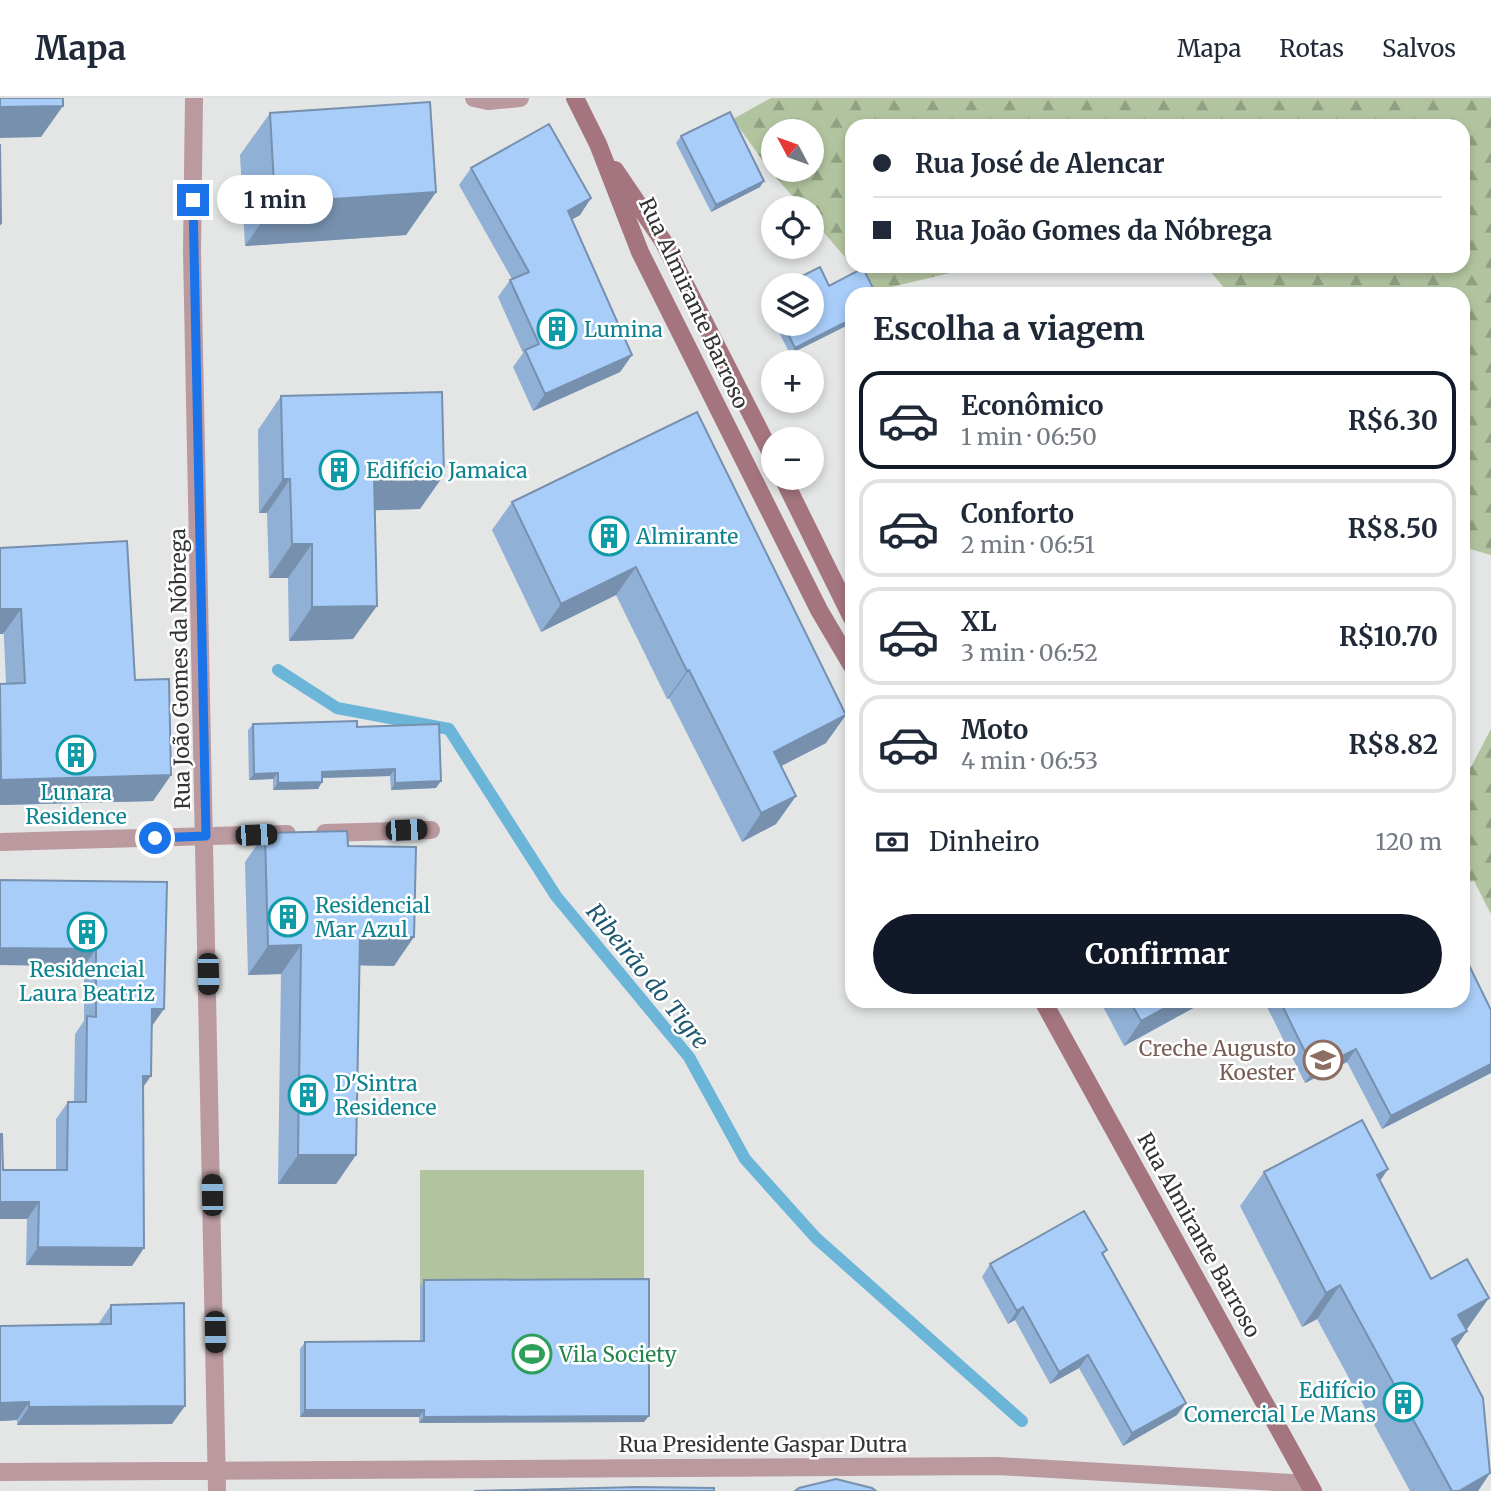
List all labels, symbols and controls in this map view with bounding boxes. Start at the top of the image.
text: Mapa [35,28,126,69]
text: Mapa [1177,33,1241,64]
text: Rotas [1279,33,1344,64]
text: Salvos [1382,33,1456,64]
north arrow [761,119,824,182]
map controls [761,119,824,490]
text: Rua José de Alencar [915,147,1164,180]
callout: 1 min [218,176,333,224]
route end [177,184,209,216]
text: 1 min [244,185,306,214]
street label: Rua Almirante Barroso [633,193,755,413]
button: locate [761,196,824,259]
text: Rua João Gomes da Nóbrega [915,214,1272,247]
button: layers [761,273,824,336]
building icon: Lumina [536,308,578,350]
text: Escolha a viagem [873,309,1145,349]
place label: Lumina [584,316,663,343]
button: + [761,350,824,413]
icon: car [877,389,940,452]
text: Econômico [961,389,1104,422]
text: R$6.30 [1348,404,1438,437]
text: 1 min · 06:50 [961,422,1097,451]
button: − [761,427,824,490]
building icon: Edifício Jamaica [318,449,360,491]
place label: Edifício Jamaica [366,457,527,484]
icon: car [877,497,940,560]
text: Conforto [961,497,1074,530]
text: R$8.50 [1348,512,1438,545]
building icon: Almirante [588,515,630,557]
place label: Almirante [635,523,738,550]
street label: Rua João Gomes da Nóbrega [164,528,196,810]
text: 2 min · 06:51 [961,530,1095,559]
icon: car [877,605,940,668]
text: XL [961,605,997,638]
text: R$10.70 [1339,620,1438,653]
text: 3 min · 06:52 [961,638,1098,667]
icon: car [877,713,940,776]
text: Moto [961,713,1028,746]
text: R$8.82 [1349,728,1438,761]
building icon: Lunara Residence [55,734,97,776]
text: 4 min · 06:53 [961,746,1098,775]
place label: Lunara Residence [25,779,127,830]
car [385,819,428,841]
route start [139,822,171,854]
icon: cash [873,823,911,861]
car [235,824,278,846]
text: Dinheiro [929,825,1039,858]
text: 120 m [1376,827,1442,856]
place label: Residencial Mar Azul [315,892,431,943]
building icon: Residencial Mar Azul [267,896,309,938]
water label: Ribeirão do Tigre [580,897,716,1055]
building icon: Residencial Laura Beatriz [66,911,108,953]
button: Confirmar [873,914,1442,994]
car [198,953,219,995]
place label: Residencial Laura Beatriz [19,956,155,1007]
place label: Creche Augusto Koester [1139,1035,1296,1086]
school or university icon: Creche Augusto Koester [1302,1039,1344,1081]
place label: D'Sintra Residence [335,1070,437,1121]
building icon: D'Sintra Residence [287,1074,329,1116]
street label: Rua Almirante Barroso [1131,1128,1267,1342]
car [202,1174,223,1216]
car [205,1311,226,1353]
sports icon: Vila Society [511,1333,553,1375]
place label: Vila Society [558,1341,678,1368]
place label: Edifício Comercial Le Mans [1184,1377,1376,1428]
building icon: Edifício Comercial Le Mans [1382,1381,1424,1423]
street label: Rua Presidente Gaspar Dutra [619,1431,907,1458]

